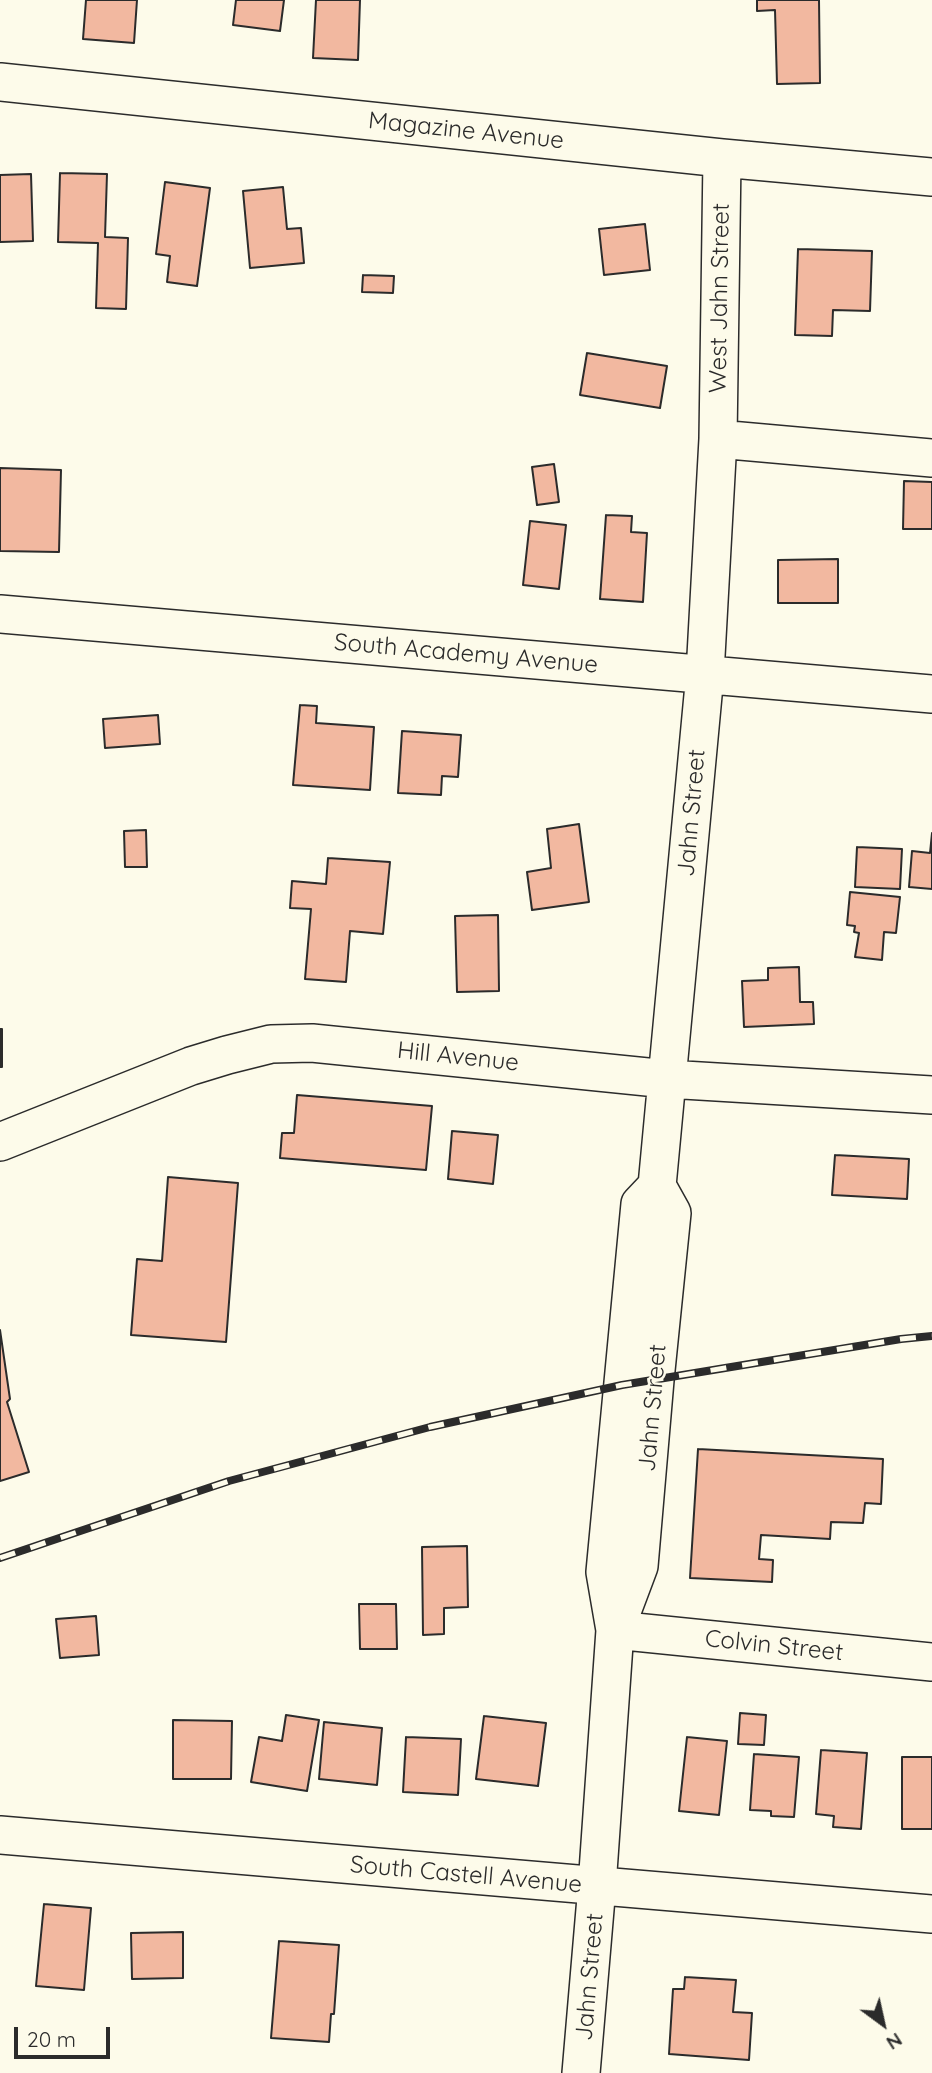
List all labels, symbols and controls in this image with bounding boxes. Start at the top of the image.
street label: Magazine Avenue [367,106,565,156]
street label: West Jahn Street [704,203,736,393]
street label: South Academy Avenue [333,628,599,680]
street label: Jahn Street [672,748,712,878]
street label: Hill Avenue [396,1036,520,1078]
street label: Jahn Street [633,1343,673,1473]
street label: Colvin Street [703,1624,845,1668]
street label: South Castell Avenue [349,1851,583,1899]
street label: Jahn Street [570,1912,610,2042]
north arrow [848,1989,918,2059]
scale bar [18,2014,114,2058]
text: 20 m [27,2026,76,2052]
text: N [882,2028,907,2055]

